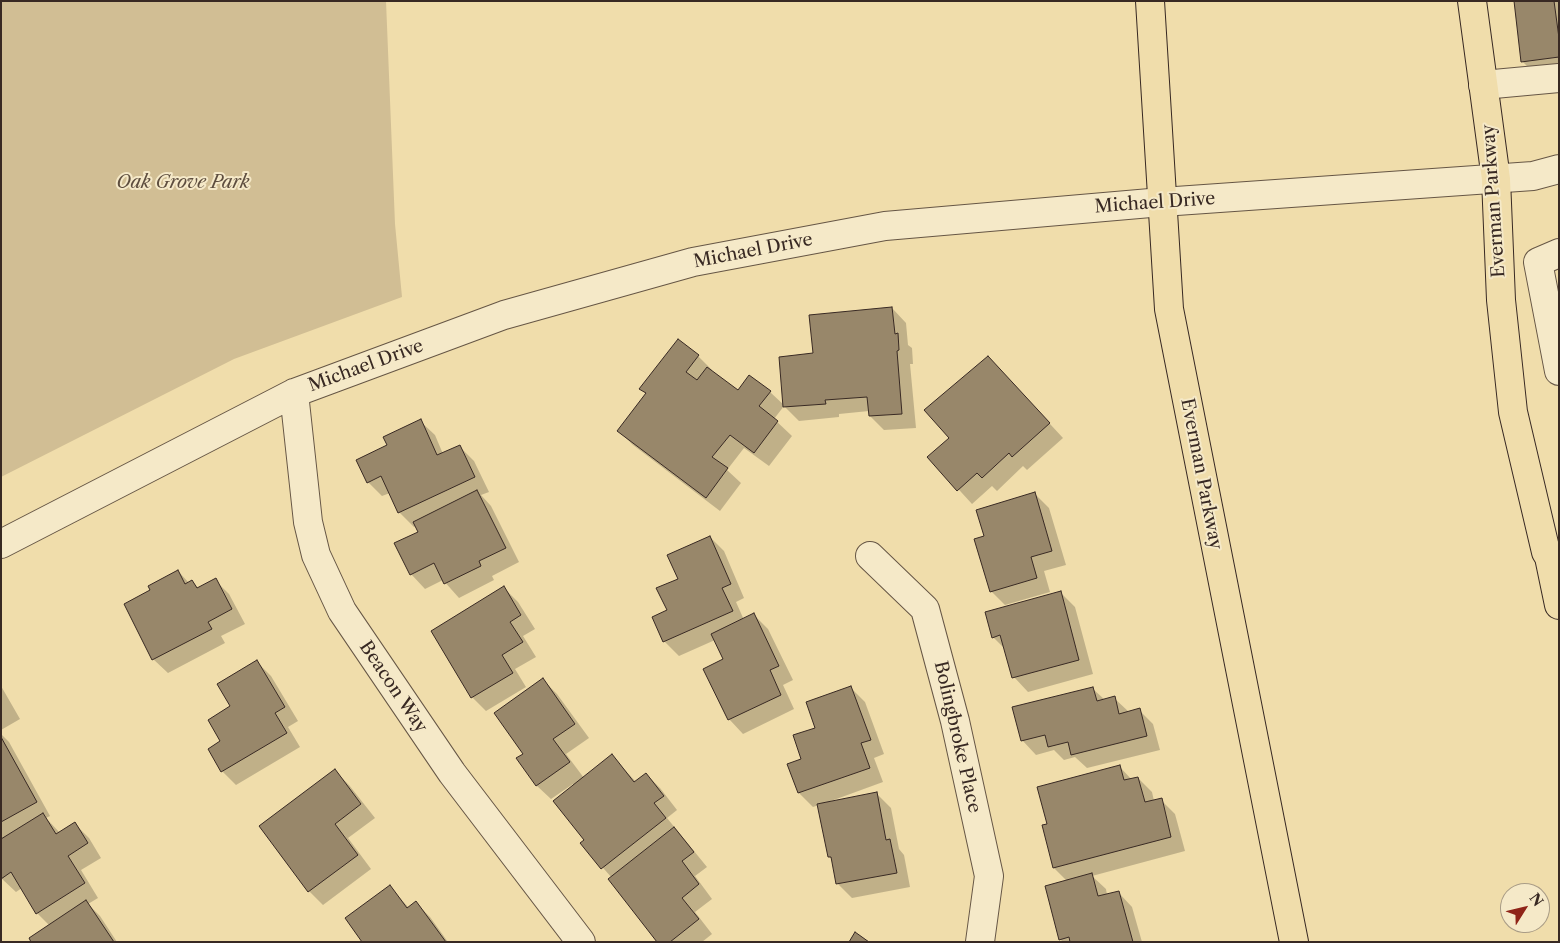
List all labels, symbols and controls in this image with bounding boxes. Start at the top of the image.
street label: Everman Parkway [1478,124,1510,278]
park label: Oak Grove Park [116,172,250,194]
street label: Michael Drive [1094,188,1216,218]
street label: Michael Drive [692,229,814,273]
street label: Michael Drive [306,335,426,397]
street label: Everman Parkway [1176,396,1226,552]
street label: Beacon Way [354,637,432,737]
street label: Bolingbroke Place [929,659,985,815]
north arrow [1500,883,1550,933]
text: N [1525,890,1547,910]

